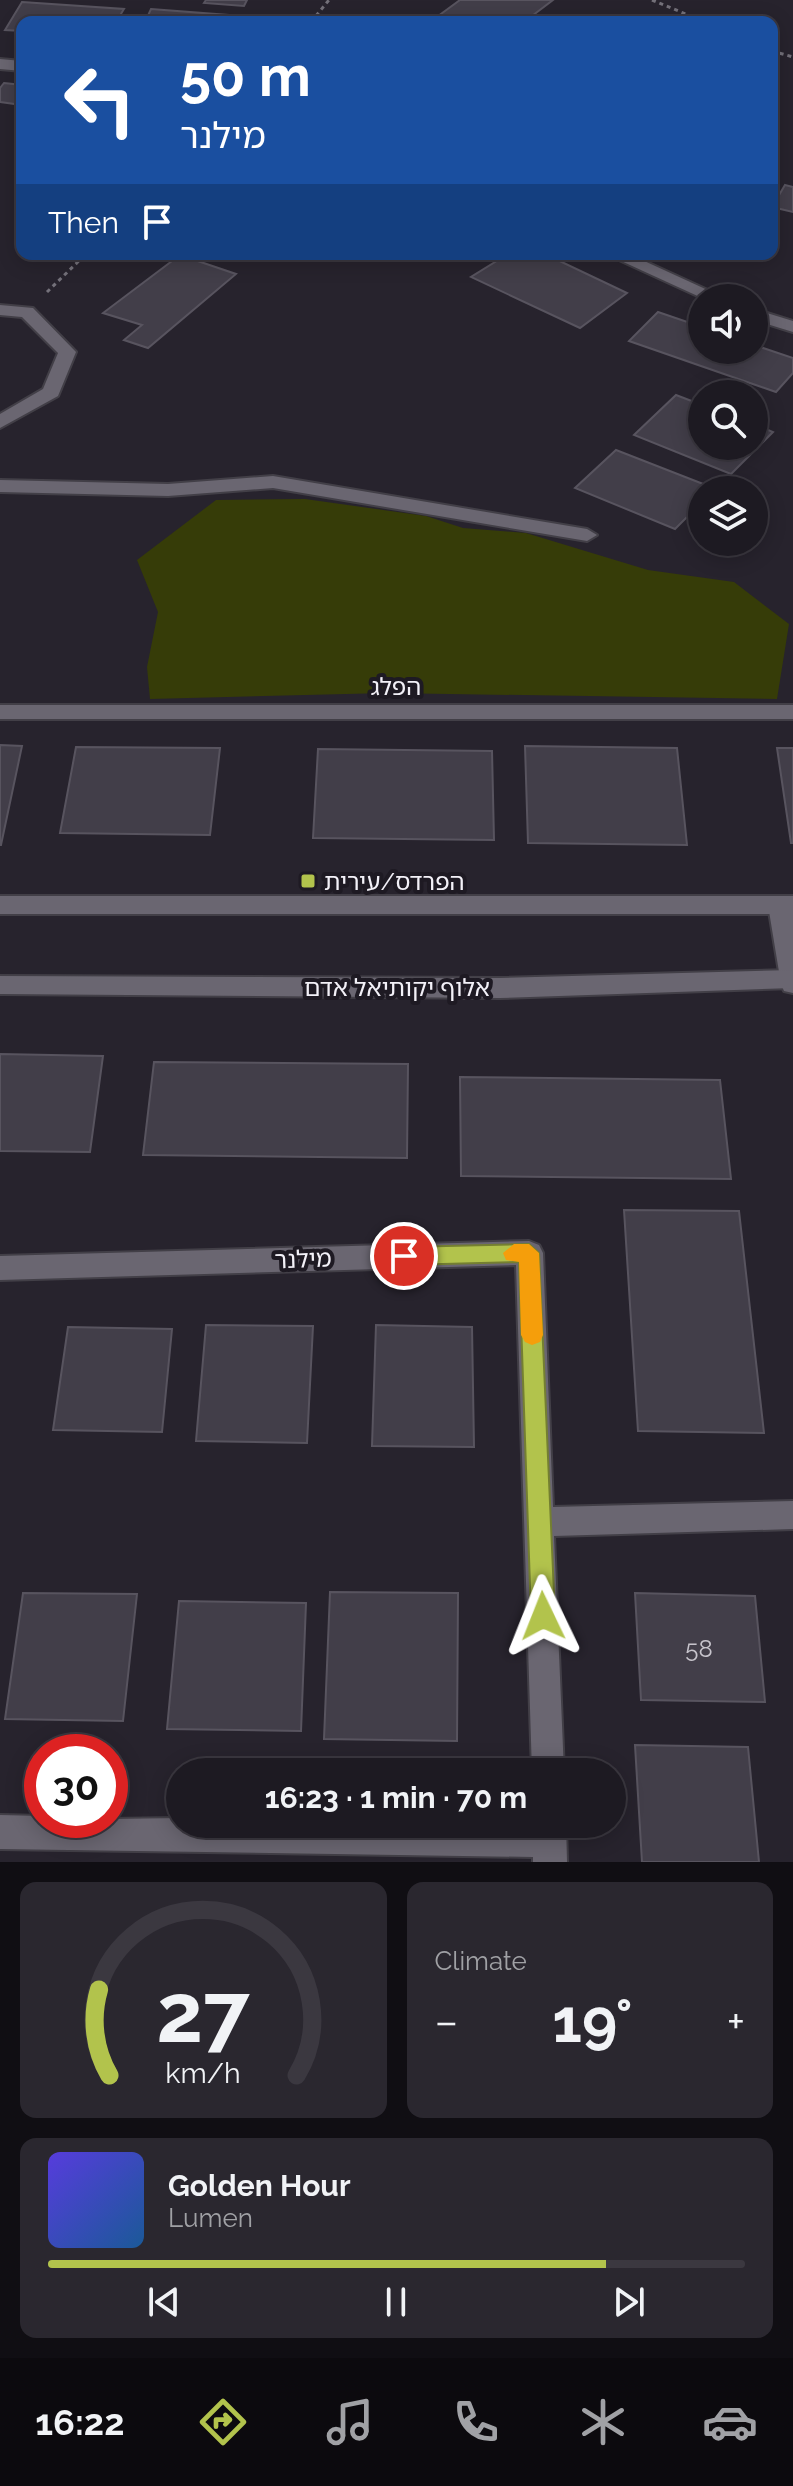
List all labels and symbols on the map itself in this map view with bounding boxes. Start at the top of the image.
street label: הפלג [371,672,421,701]
place label: הפרדס/עירית [324,867,465,896]
marker: הפרדס/עירית [299,872,317,890]
street label: אלוף יקותיאל אדם [304,973,490,1002]
pin [370,1222,438,1290]
street label: מילנר [274,1244,332,1274]
position arrow [501,1574,585,1658]
house number: 58 [685,1634,713,1663]
speed limit sign: 30 [24,1734,128,1838]

